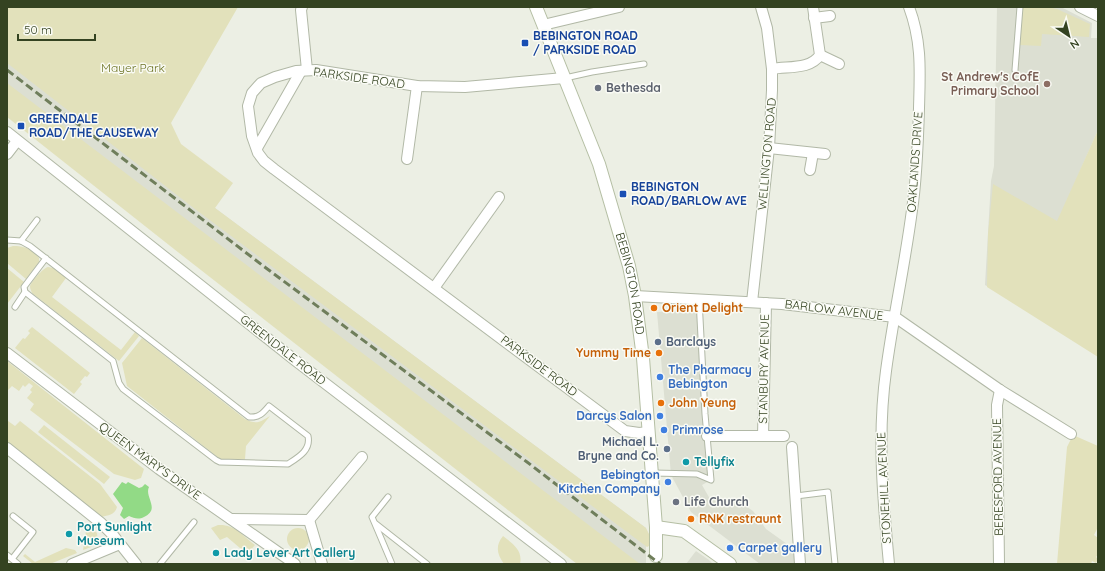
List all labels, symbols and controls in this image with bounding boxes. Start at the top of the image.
scale bar [18,16,95,42]
north arrow [1049,16,1089,56]
text: 50 m [24,22,52,37]
place label: BEBINGTON ROAD / PARKSIDE ROAD [533,28,638,57]
text: N [1067,36,1082,52]
marker: BEBINGTON ROAD / PARKSIDE ROAD [520,38,530,48]
park label: Mayer Park [101,60,165,75]
street label: PARKSIDE ROAD [312,64,406,91]
place label: St Andrew's CofE Primary School [941,69,1039,98]
marker: St Andrew's CofE Primary School [1042,79,1052,89]
place label: Bethesda [606,80,661,95]
marker: Bethesda [593,83,603,93]
street label: WELLINGTON ROAD [754,97,779,211]
place label: GREENDALE ROAD/THE CAUSEWAY [29,111,158,140]
street label: OAKLANDS DRIVE [903,111,926,213]
marker: GREENDALE ROAD/THE CAUSEWAY [16,121,26,131]
place label: BEBINGTON ROAD/BARLOW AVE [631,179,747,208]
marker: BEBINGTON ROAD/BARLOW AVE [618,189,628,199]
street label: BEBINGTON ROAD [613,231,648,336]
street label: BARLOW AVENUE [784,296,885,323]
place label: Orient Delight [662,300,743,315]
marker: Orient Delight [649,303,659,313]
street label: GREENDALE ROAD [237,311,330,388]
street label: STANBURY AVENUE [755,314,772,424]
street label: PARKSIDE ROAD [498,332,581,400]
place label: Barclays [666,334,716,349]
marker: Barclays [653,337,663,347]
place label: Yummy Time [576,345,651,360]
marker: Yummy Time [654,348,664,358]
place label: The Pharmacy Bebington [668,362,752,391]
marker: The Pharmacy Bebington [655,372,665,382]
place label: John Yeung [669,395,736,410]
marker: John Yeung [656,398,666,408]
place label: Darcys Salon [576,408,652,423]
marker: Darcys Salon [655,411,665,421]
street label: BERESFORD AVENUE [989,418,1006,536]
street label: QUEEN MARY'S DRIVE [96,419,204,503]
place label: Primrose [672,422,724,437]
marker: Primrose [659,425,669,435]
street label: STONEHILL AVENUE [873,432,894,544]
place label: Michael L. Bryne and Co. [578,434,659,463]
marker: Michael L. Bryne and Co. [662,444,672,454]
place label: Tellyfix [694,454,735,469]
marker: Tellyfix [681,457,691,467]
place label: Bebington Kitchen Company [558,467,660,496]
marker: Bebington Kitchen Company [663,477,673,487]
place label: Life Church [684,494,749,509]
marker: Life Church [671,497,681,507]
place label: RNK restraunt [699,511,782,526]
marker: RNK restraunt [686,514,696,524]
place label: Port Sunlight Museum [77,519,152,548]
marker: Port Sunlight Museum [64,529,74,539]
place label: Carpet gallery [738,540,822,555]
marker: Carpet gallery [725,543,735,553]
place label: Lady Lever Art Gallery [224,545,355,560]
marker: Lady Lever Art Gallery [211,548,221,558]

